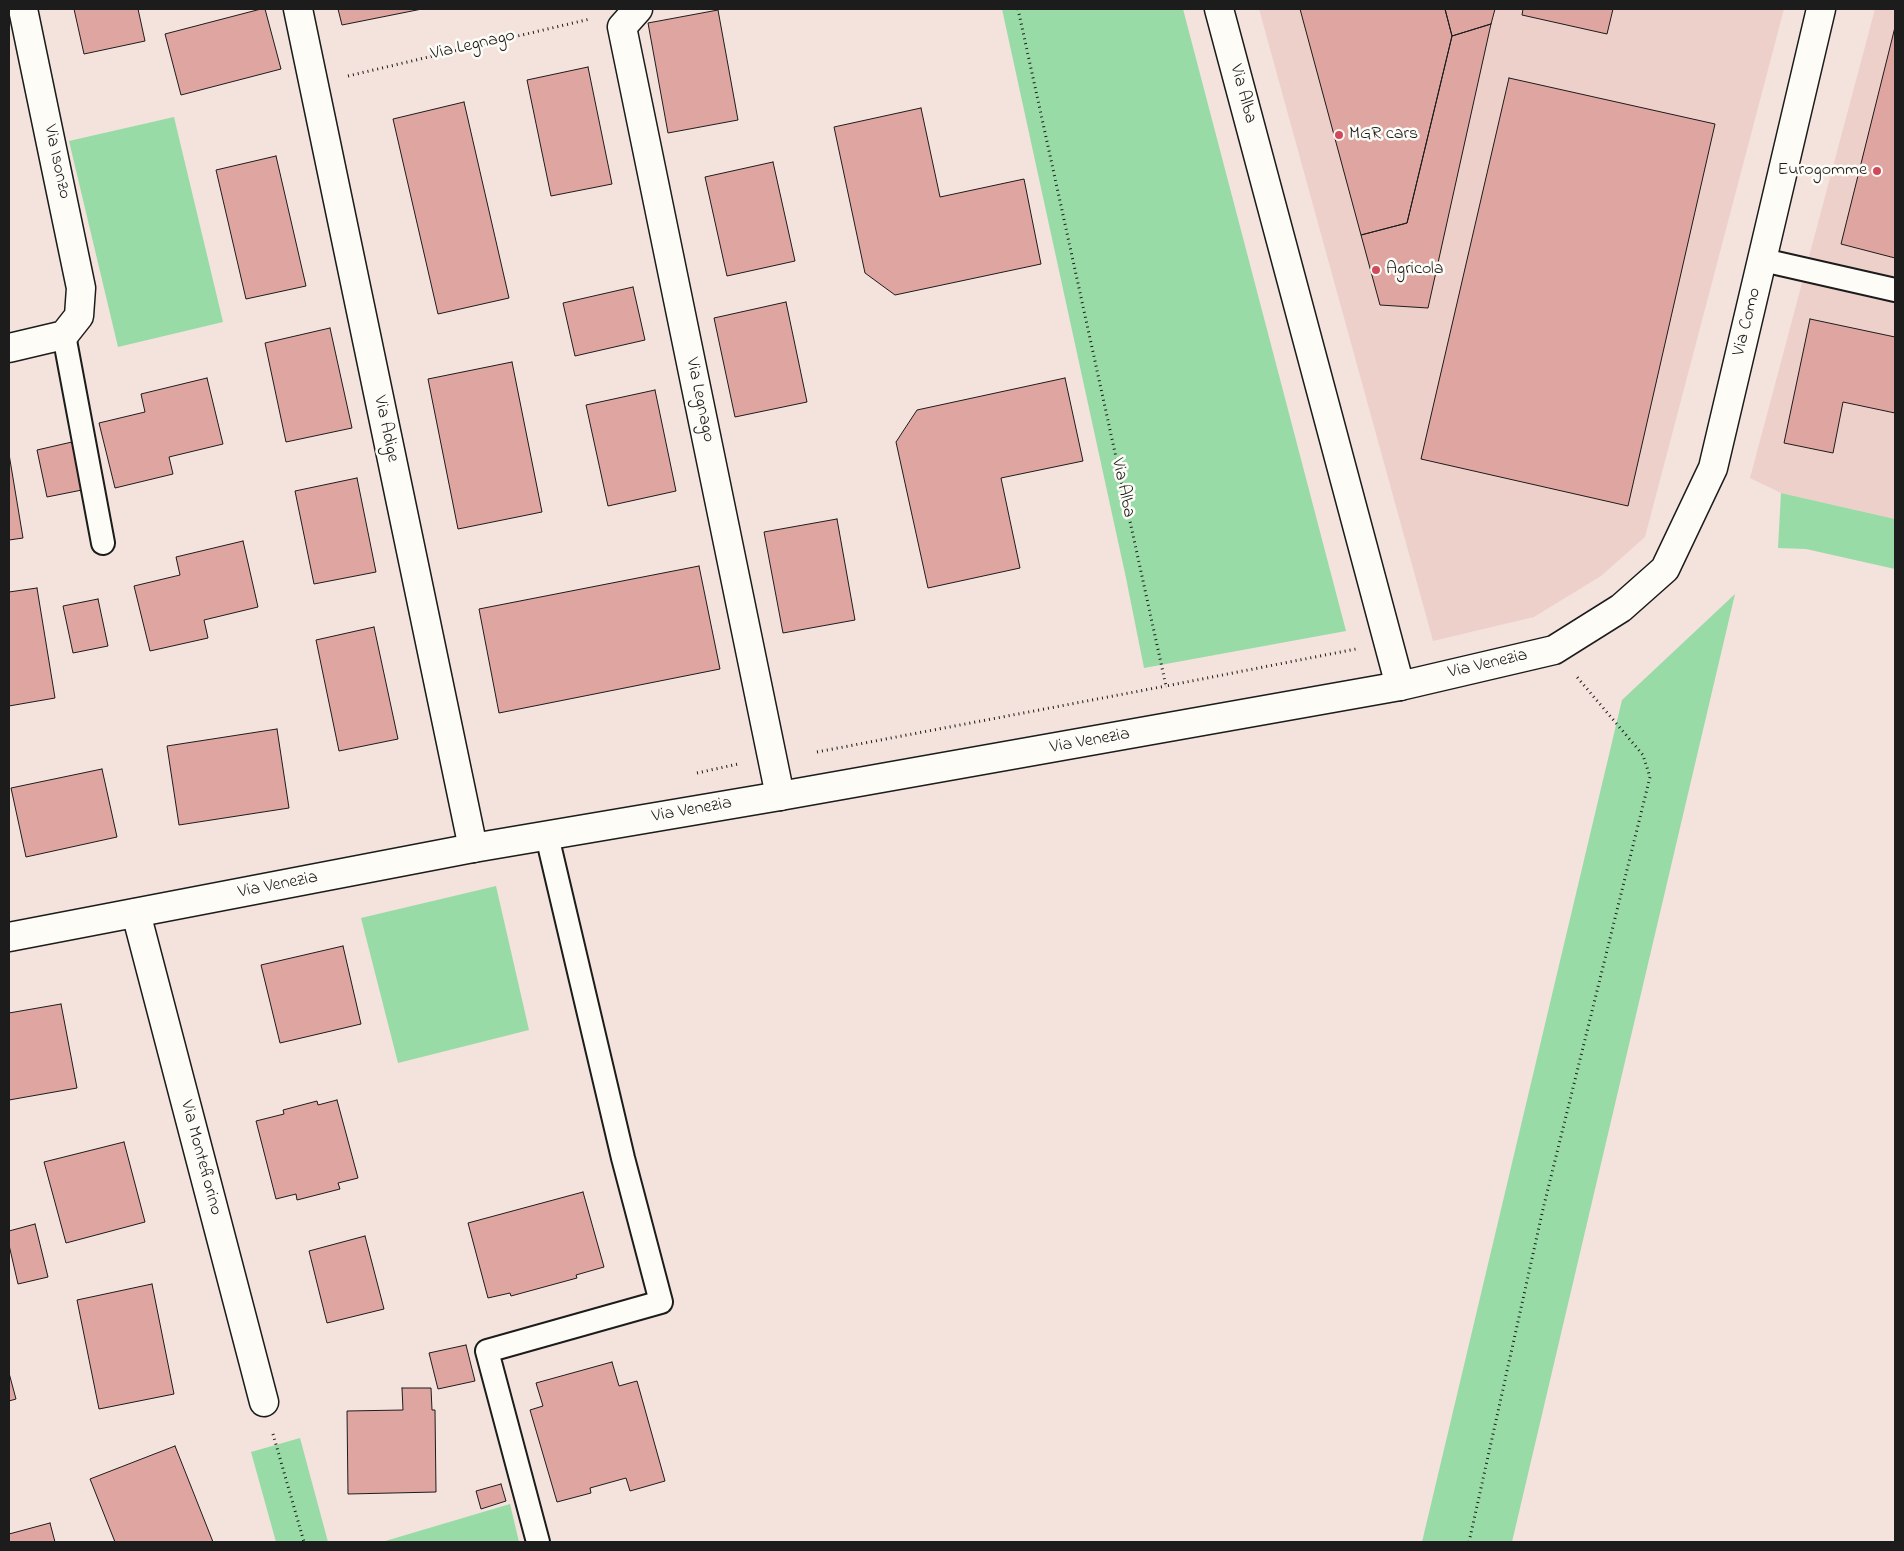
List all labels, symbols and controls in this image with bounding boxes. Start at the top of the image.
street label: Via Legnago [429,26,517,66]
street label: Via Alba [1224,62,1260,126]
street label: Via Isonzo [38,123,74,201]
place label: MGR cars [1349,124,1418,146]
marker: MGR cars [1333,129,1345,141]
place label: Eurogomme [1777,160,1867,182]
marker: Eurogomme [1871,165,1883,177]
place label: Agricola [1386,259,1444,281]
marker: Agricola [1370,264,1382,276]
street label: Via Como [1729,286,1767,358]
street label: Via Legnago [680,356,718,444]
street label: Via Adige [367,394,403,464]
street label: Via Alba [1105,456,1139,520]
street label: Via Venezia [1446,645,1530,685]
street label: Via Venezia [1048,724,1132,760]
street label: Via Venezia [650,793,734,829]
street label: Via Venezia [236,868,320,904]
street label: Via Montefiorino [174,1098,226,1218]

